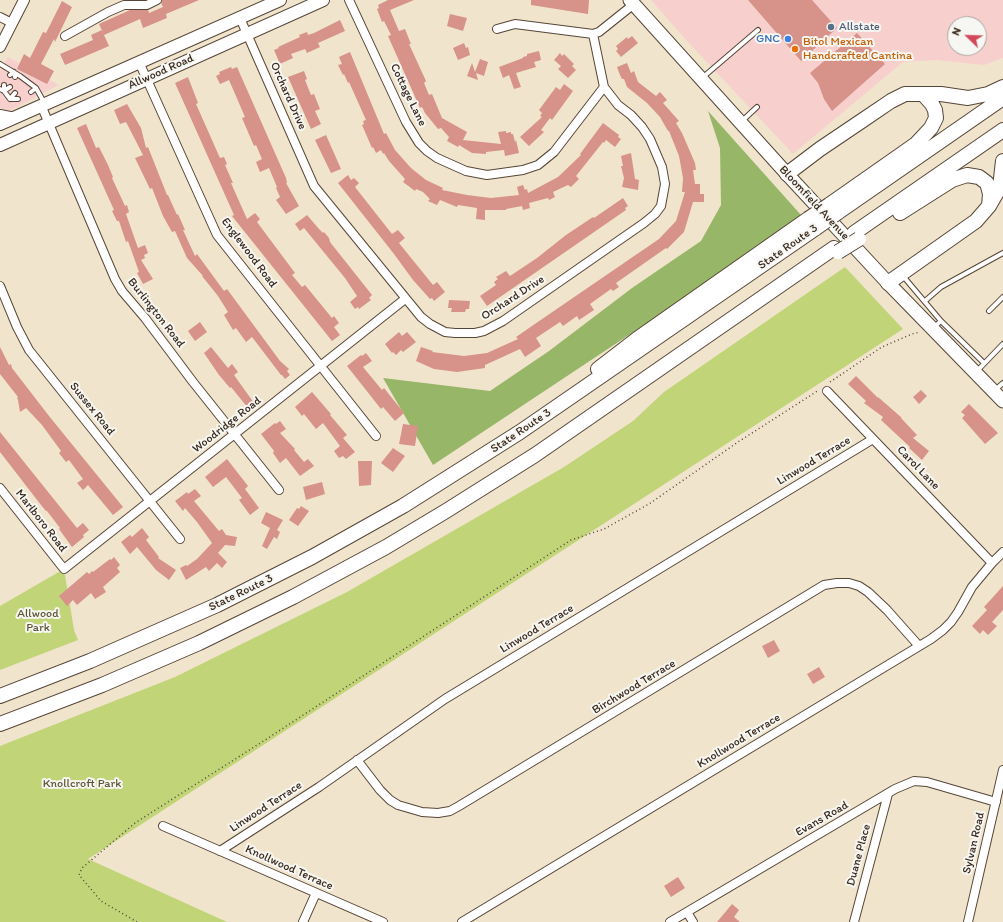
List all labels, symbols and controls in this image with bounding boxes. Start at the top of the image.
north arrow [947,16,987,56]
place label: Allstate [839,20,880,34]
marker: Allstate [826,22,836,32]
text: N [949,26,964,37]
place label: GNC [756,32,780,46]
marker: GNC [783,34,793,44]
place label: Bitol Mexican Handcrafted Cantina [803,35,912,63]
marker: Bitol Mexican Handcrafted Cantina [790,44,800,54]
street label: Allwood Road [126,51,196,93]
street label: Orchard Drive [267,60,309,132]
street label: Cottage Lane [387,61,429,129]
street label: Bloomfield Avenue [776,163,852,243]
street label: Englewood Road [218,215,280,291]
street label: State Route 3 [755,221,821,273]
street label: Orchard Drive [479,272,547,324]
street label: Burlington Road [124,275,188,351]
street label: Sussex Road [66,380,118,438]
street label: Woodridge Road [190,394,264,456]
street label: State Route 3 [488,406,554,456]
street label: Linwood Terrace [775,433,853,489]
street label: Carol Lane [893,443,943,493]
street label: Marlboro Road [12,487,70,555]
street label: State Route 3 [206,571,276,615]
street label: Linwood Terrace [498,601,576,657]
park label: Allwood Park [17,607,59,635]
street label: Birchwood Terrace [590,656,678,718]
street label: Knollwood Terrace [695,710,783,772]
park label: Knollcroft Park [43,777,121,791]
street label: Linwood Terrace [227,778,305,836]
street label: Evans Road [793,798,851,840]
street label: Sylvan Road [960,811,988,875]
street label: Duane Place [844,823,874,887]
street label: Knollwood Terrace [243,842,335,894]

